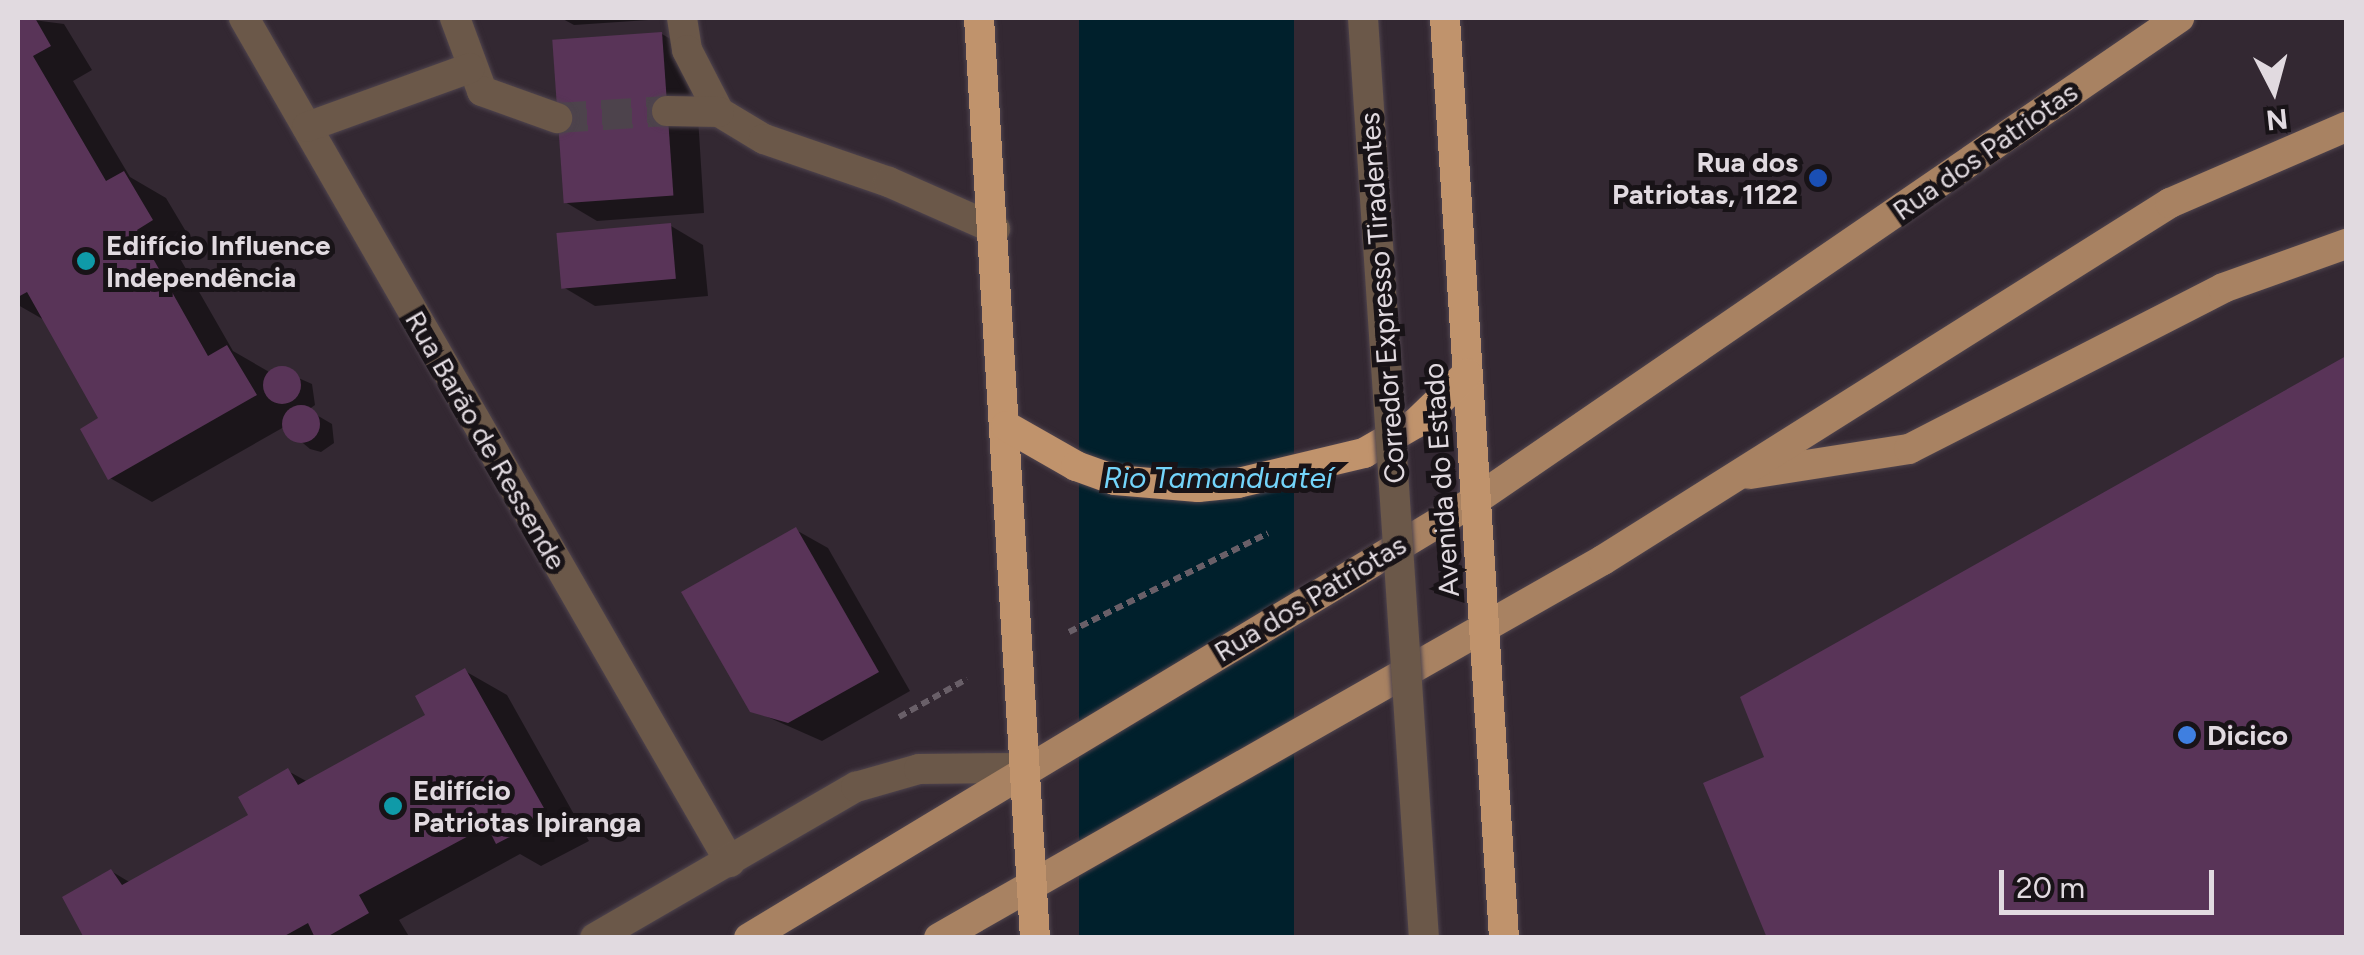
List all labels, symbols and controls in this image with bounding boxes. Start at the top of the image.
north arrow [2224,40,2324,140]
street label: Rua dos Patriotas [1886,75,2084,227]
text: N [2265,102,2290,138]
street label: Corredor Expresso Tiradentes [1352,111,1412,485]
place label: Rua dos Patriotas, 1122 [1612,145,1798,211]
marker: Rua dos Patriotas, 1122 [1807,167,1829,189]
place label: Edifício Influence Independência [106,228,330,294]
marker: Edifício Influence Independência [75,250,97,272]
street label: Rua Barão de Ressende [398,305,574,575]
street label: Avenida do Estado [1416,362,1466,598]
water label: Rio Tamanduateí [1103,460,1333,496]
street label: Rua dos Patriotas [1208,528,1412,668]
place label: Dicico [2207,718,2288,752]
marker: Dicico [2176,724,2198,746]
place label: Edifício Patriotas Ipiranga [413,773,641,839]
marker: Edifício Patriotas Ipiranga [382,795,404,817]
scale bar [2004,850,2219,912]
text: 20 m [2016,869,2085,906]

